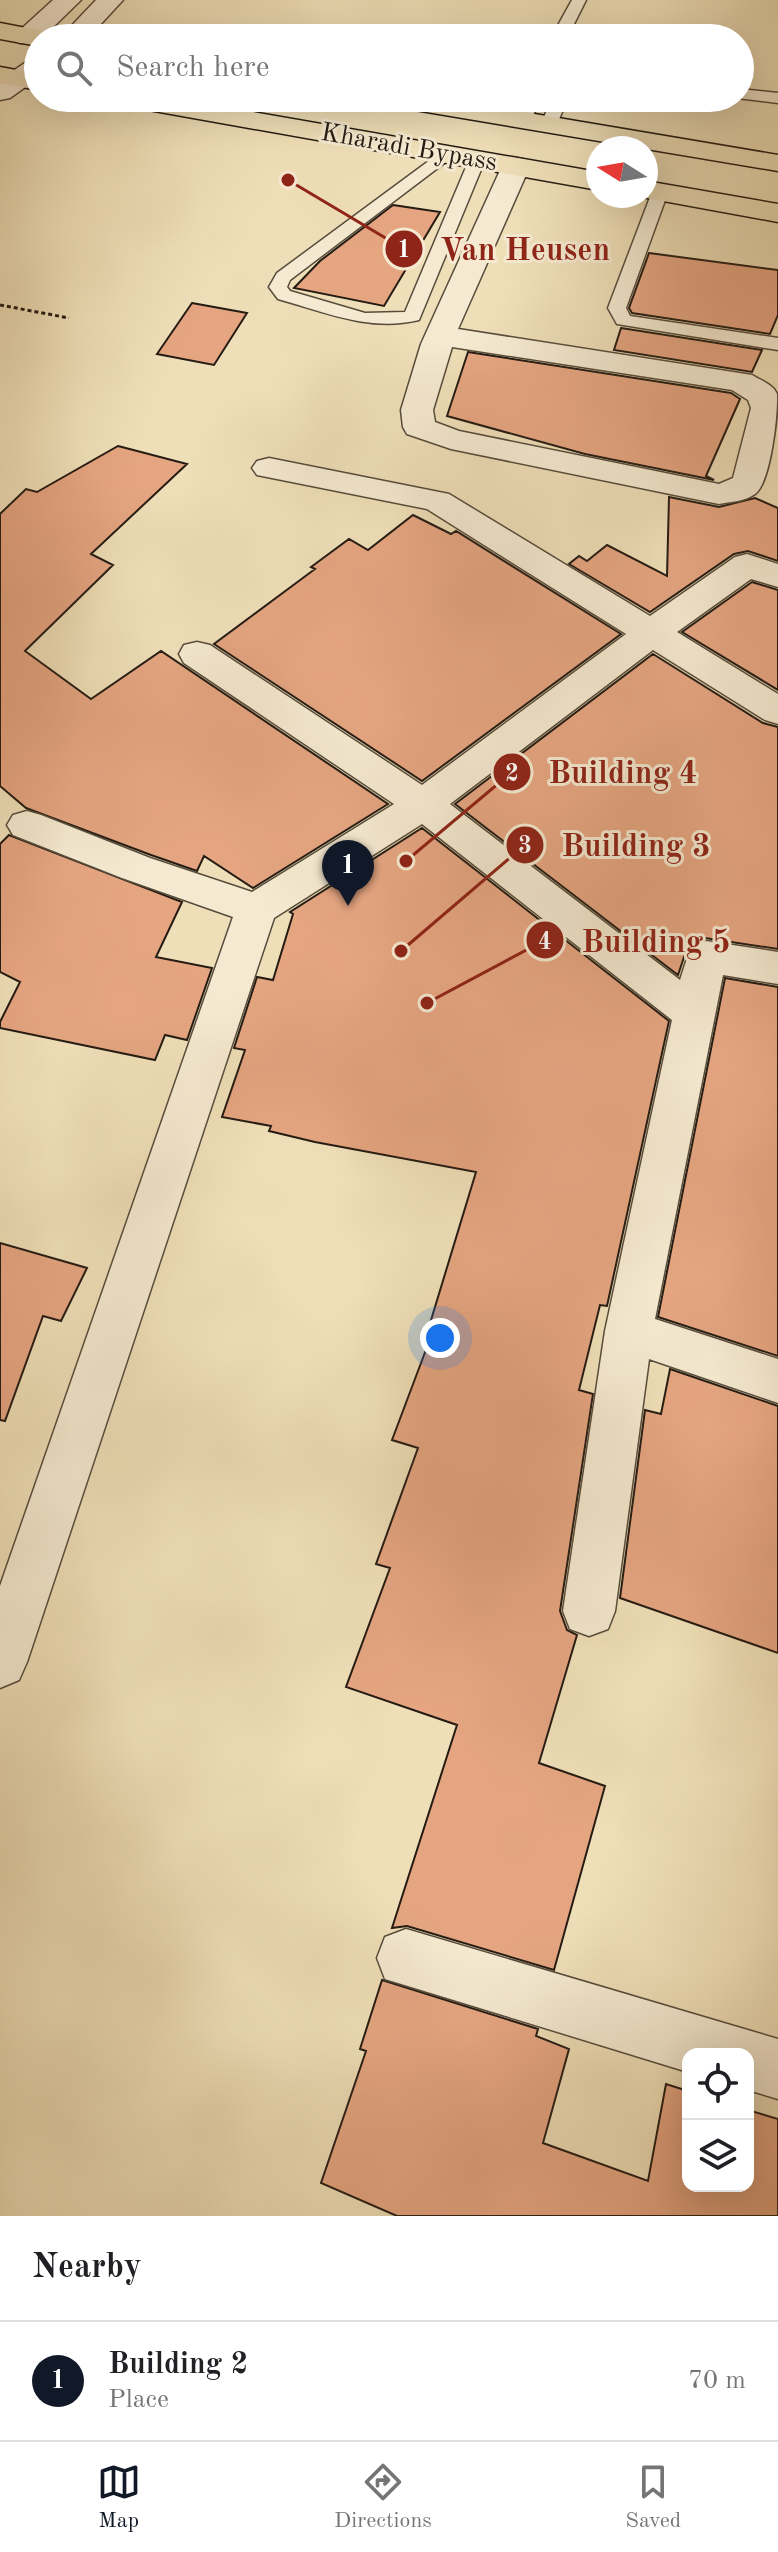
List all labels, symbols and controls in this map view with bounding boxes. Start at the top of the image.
search box [24,24,754,112]
icon: search [52,46,96,90]
text: Search here [116,53,270,83]
street label: Kharadi Bypass [319,120,499,176]
north arrow [586,136,658,208]
callout: Van Heusen [384,221,626,277]
text: Van Heusen [440,236,610,268]
text: 1 [397,239,411,263]
callout: Building 4 [492,744,713,800]
text: Building 4 [548,759,698,791]
text: 2 [505,763,519,787]
callout: Building 3 [505,817,727,873]
text: Building 3 [561,832,711,864]
text: 3 [518,835,532,859]
pin: 1 [322,840,374,906]
callout: Building 5 [525,912,746,968]
text: Building 5 [581,928,731,960]
text: 4 [538,931,552,955]
your location [420,1318,460,1358]
map controls [682,2048,754,2192]
button: locate [682,2048,754,2120]
button: layers [682,2120,754,2192]
text: Nearby [32,2251,142,2285]
text: Building 2 [108,2350,248,2380]
text: 1 [50,2368,66,2394]
text: 70 m [688,2368,746,2394]
text: Place [108,2387,169,2413]
tab: Map [97,2460,141,2535]
tab: Directions [334,2460,432,2535]
tab: Saved [625,2460,681,2535]

